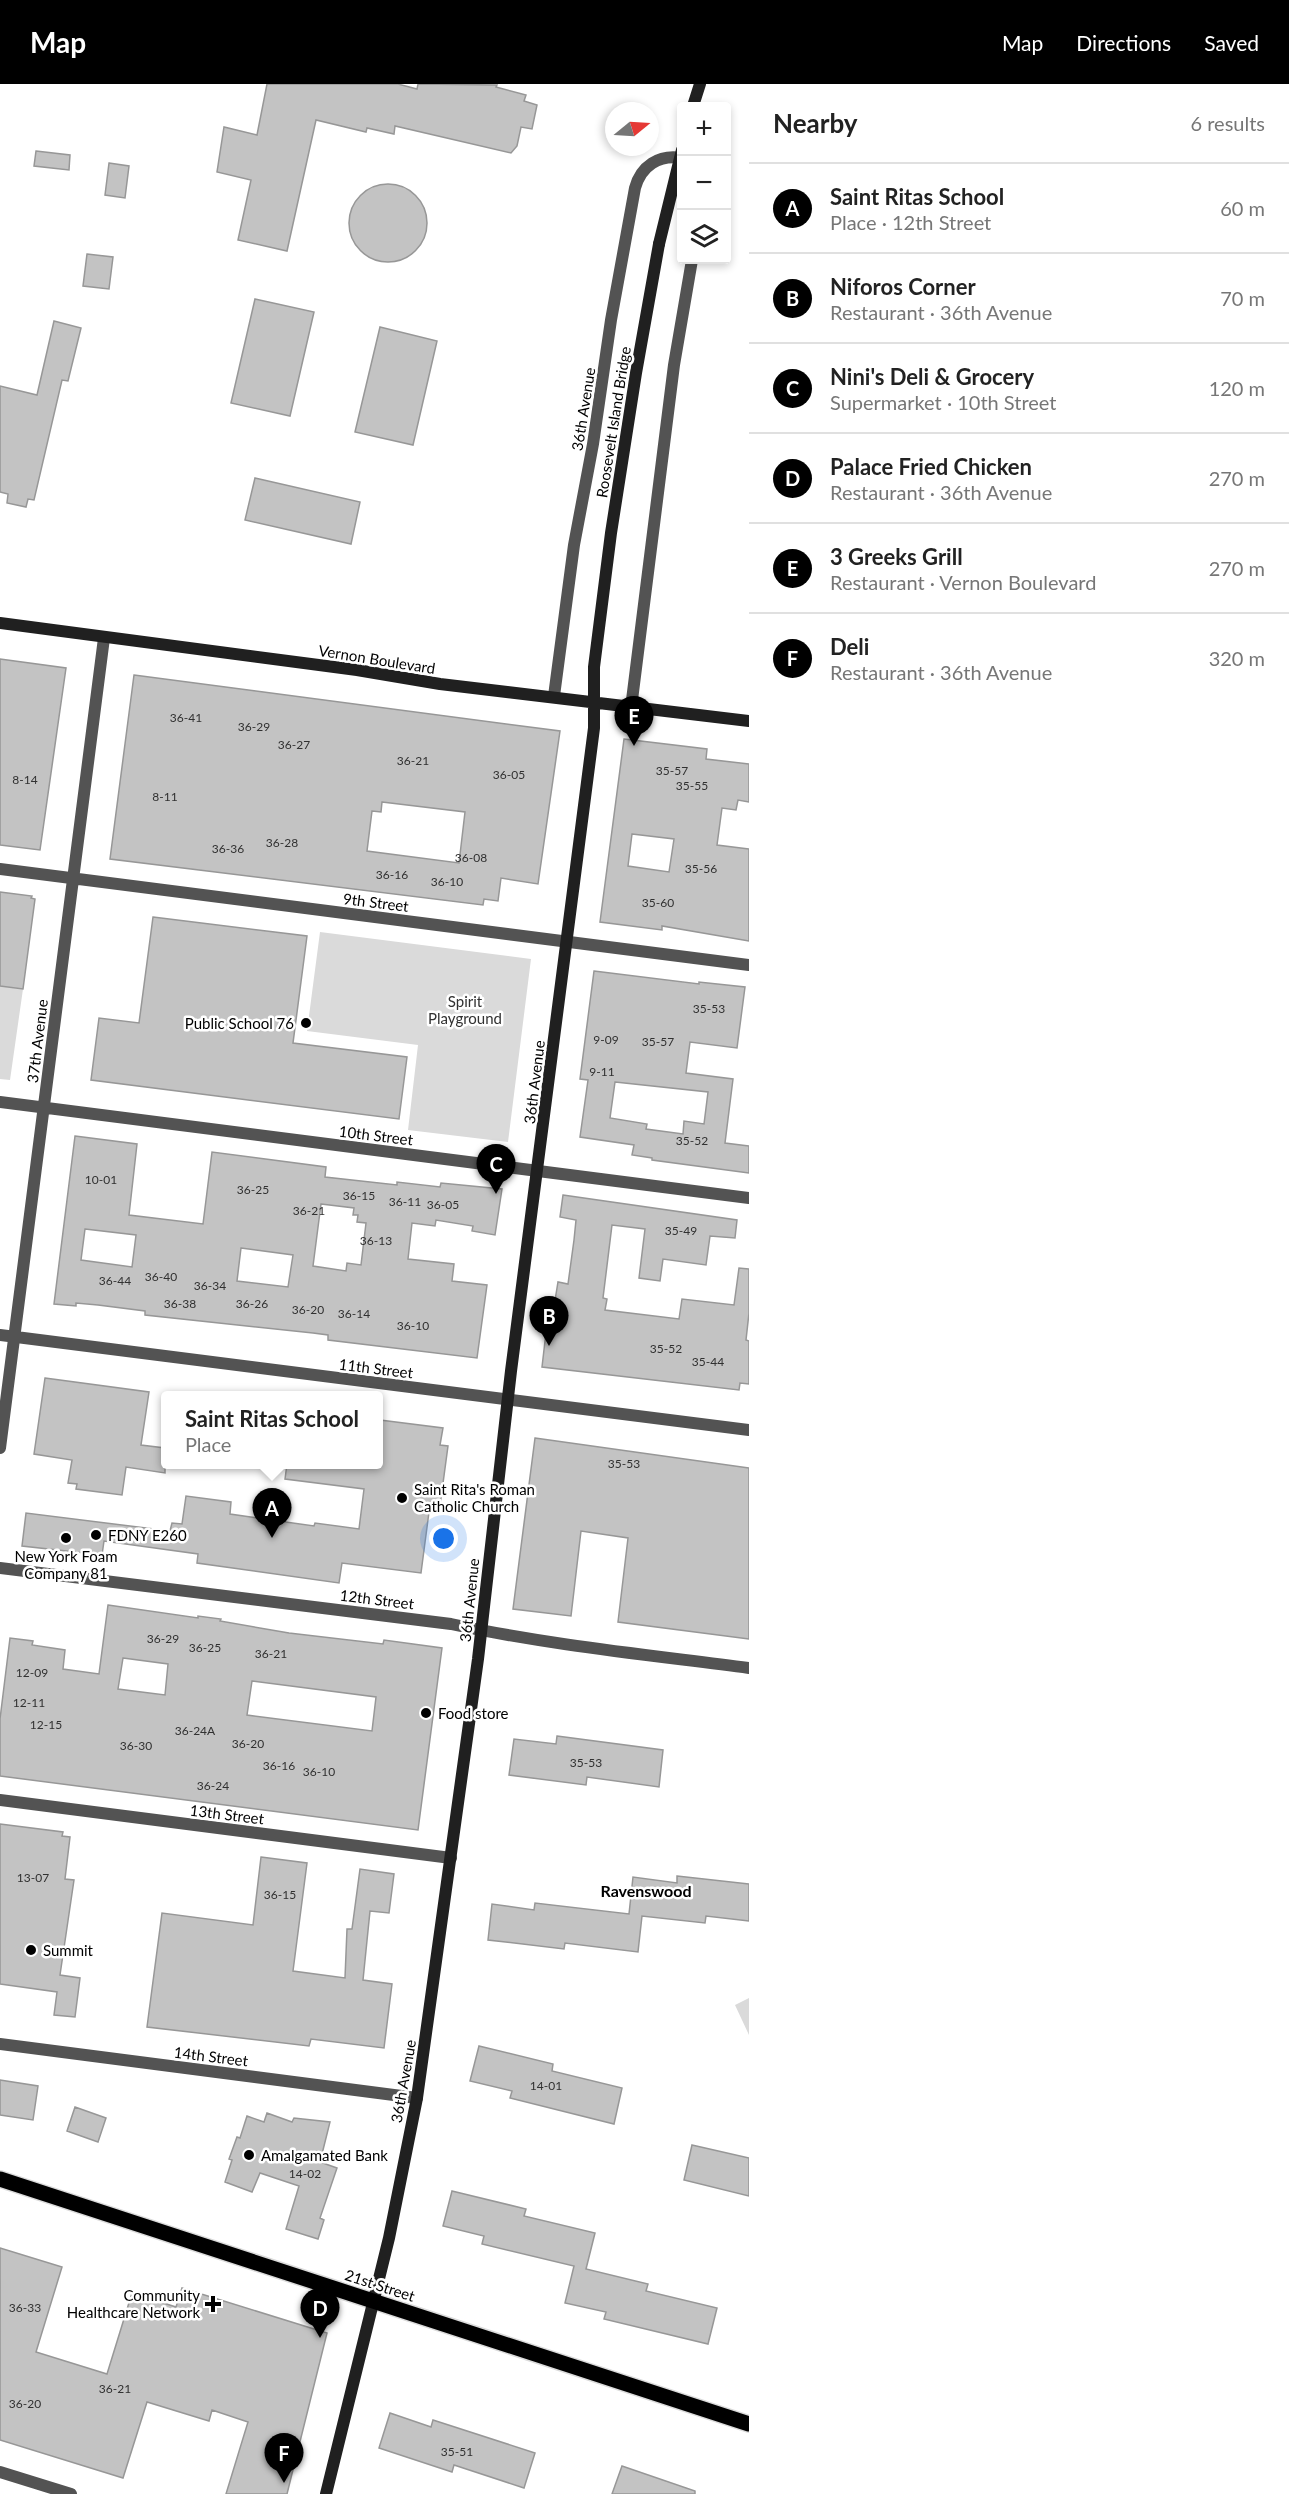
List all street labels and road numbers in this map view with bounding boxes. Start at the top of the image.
street label: Roosevelt Island Bridge [592,345,634,499]
street label: 36th Avenue [568,366,598,452]
street label: Vernon Boulevard [317,641,437,677]
street label: 9th Street [342,889,410,915]
street label: 37th Avenue [23,998,51,1084]
street label: 36th Avenue [520,1039,548,1125]
street label: 10th Street [338,1122,415,1149]
street label: 11th Street [338,1355,415,1382]
street label: 36th Avenue [456,1557,482,1643]
street label: 12th Street [339,1586,416,1613]
street label: 13th Street [189,1801,266,1828]
street label: 36th Avenue [387,2038,419,2124]
street label: 14th Street [173,2043,250,2070]
street label: 21st Street [343,2265,418,2305]

